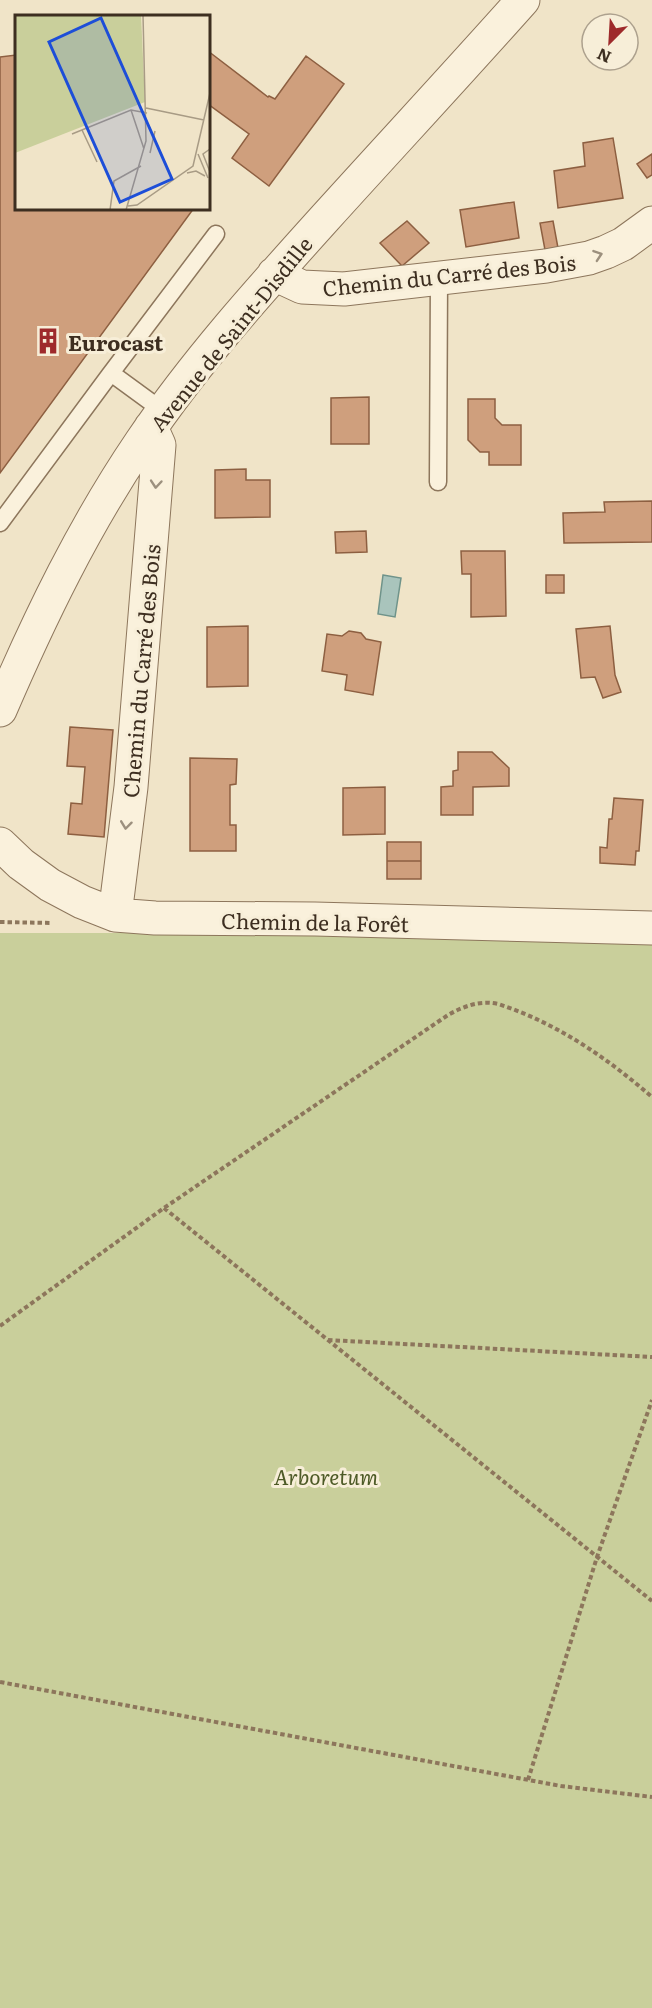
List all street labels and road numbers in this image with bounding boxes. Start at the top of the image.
street label: Avenue de Saint-Disdille [142,229,318,437]
street label: Chemin du Carré des Bois [321,245,577,303]
street label: Chemin du Carré des Bois [113,543,167,799]
street label: Chemin de la Forêt [221,904,410,938]

